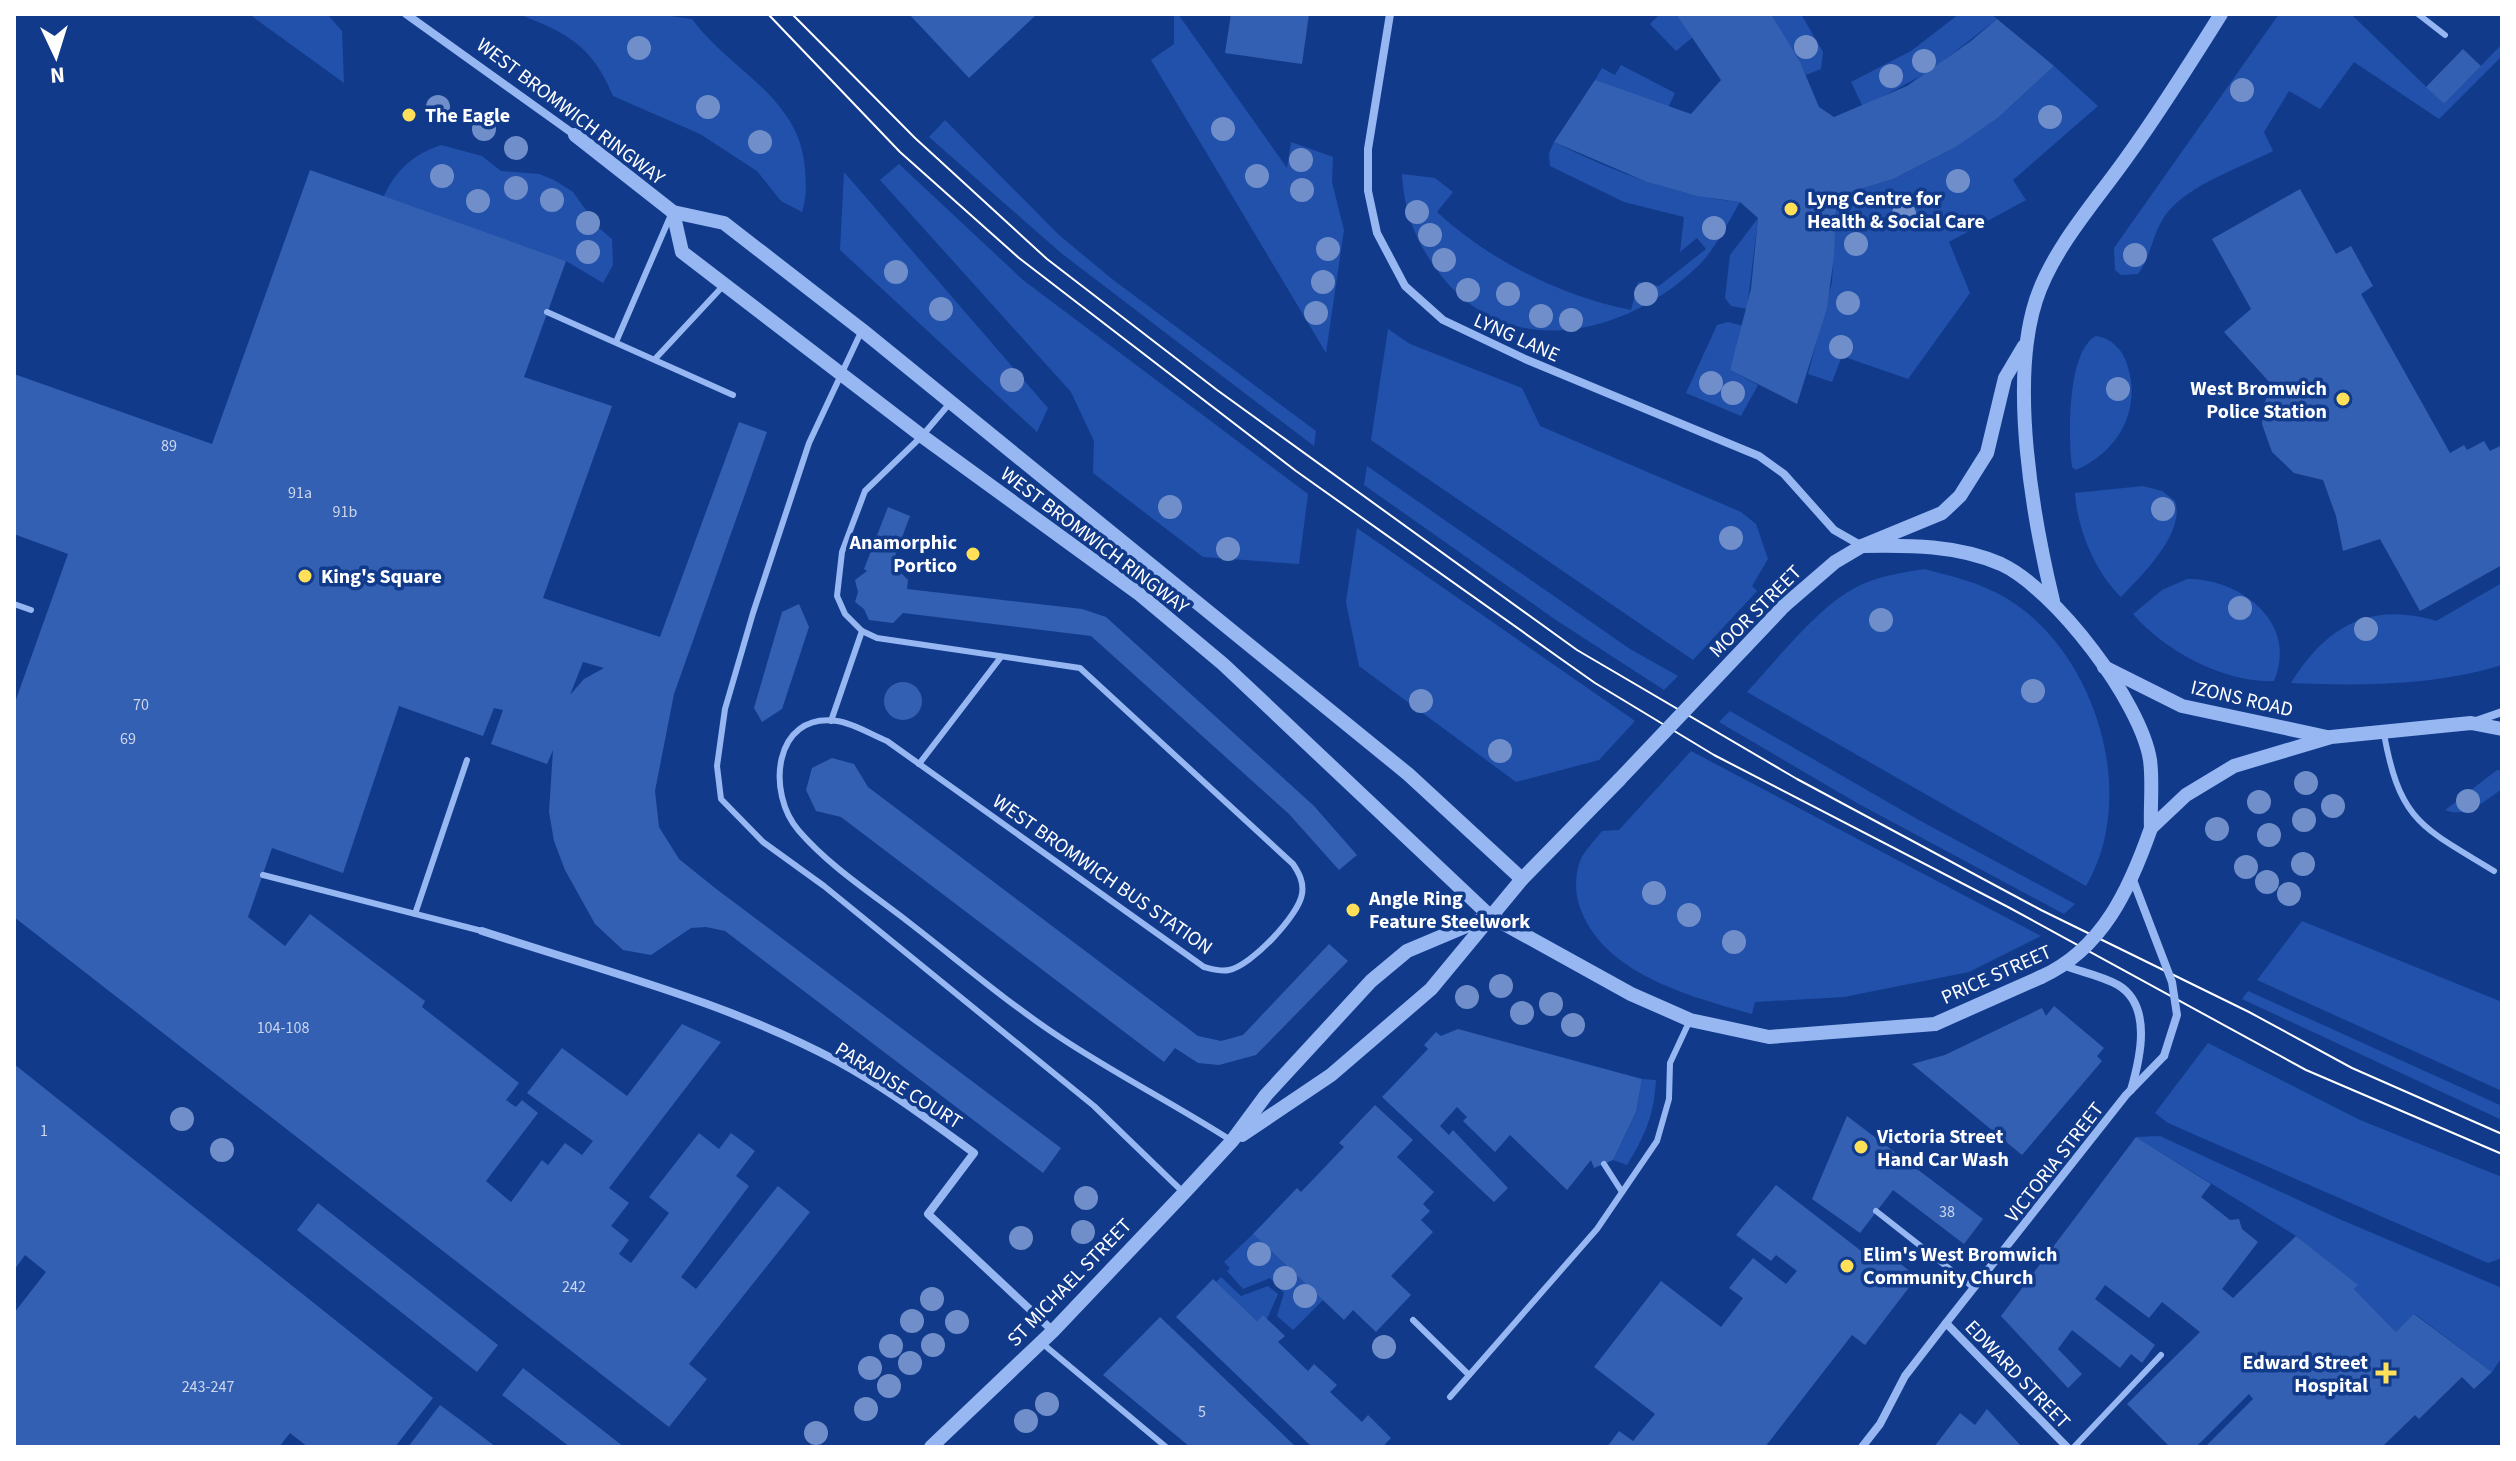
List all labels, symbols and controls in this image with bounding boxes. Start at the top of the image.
north arrow [16,16,96,96]
street label: WEST BROMWICH RINGWAY [470,32,671,192]
text: N [49,58,66,91]
place label: The Eagle [425,102,510,130]
marker: The Eagle [400,106,418,124]
place label: Lyng Centre for Health & Social Care [1807,185,1985,236]
marker: Lyng Centre for Health & Social Care [1782,200,1800,218]
street label: LYNG LANE [1469,307,1564,369]
place label: West Bromwich Police Station [2190,375,2327,426]
marker: West Bromwich Police Station [2334,390,2352,408]
house number: 89 [161,435,177,457]
street label: WEST BROMWICH RINGWAY [994,461,1195,621]
house number: 91a [288,482,312,504]
house number: 91b [333,501,358,523]
place label: Anamorphic Portico [849,529,957,580]
marker: Anamorphic Portico [964,545,982,563]
street label: MOOR STREET [1703,559,1808,664]
place label: King's Square [321,563,442,591]
marker: King's Square [296,567,314,585]
street label: IZONS ROAD [2188,674,2296,724]
house number: 70 [133,694,149,716]
house number: 69 [120,728,136,750]
street label: WEST BROMWICH BUS STATION [987,788,1218,962]
place label: Angle Ring Feature Steelwork [1368,885,1530,936]
marker: Angle Ring Feature Steelwork [1344,901,1362,919]
street label: PRICE STREET [1937,938,2056,1012]
house number: 104-108 [257,1017,309,1039]
street label: PARADISE COURT [830,1036,968,1136]
street label: VICTORIA STREET [1999,1096,2111,1229]
house number: 1 [40,1120,48,1142]
place label: Victoria Street Hand Car Wash [1876,1123,2009,1174]
marker: Victoria Street Hand Car Wash [1852,1138,1870,1156]
house number: 38 [1939,1201,1955,1223]
street label: ST MICHAEL STREET [1001,1212,1139,1353]
place label: Elim's West Bromwich Community Church [1863,1241,2057,1292]
marker: Elim's West Bromwich Community Church [1838,1257,1856,1275]
house number: 242 [562,1276,586,1298]
street label: EDWARD STREET [1958,1314,2077,1435]
place label: Edward Street Hospital [2243,1349,2368,1400]
marker: Edward Street Hospital [2375,1362,2397,1384]
house number: 243-247 [182,1376,234,1398]
house number: 5 [1198,1401,1206,1423]

